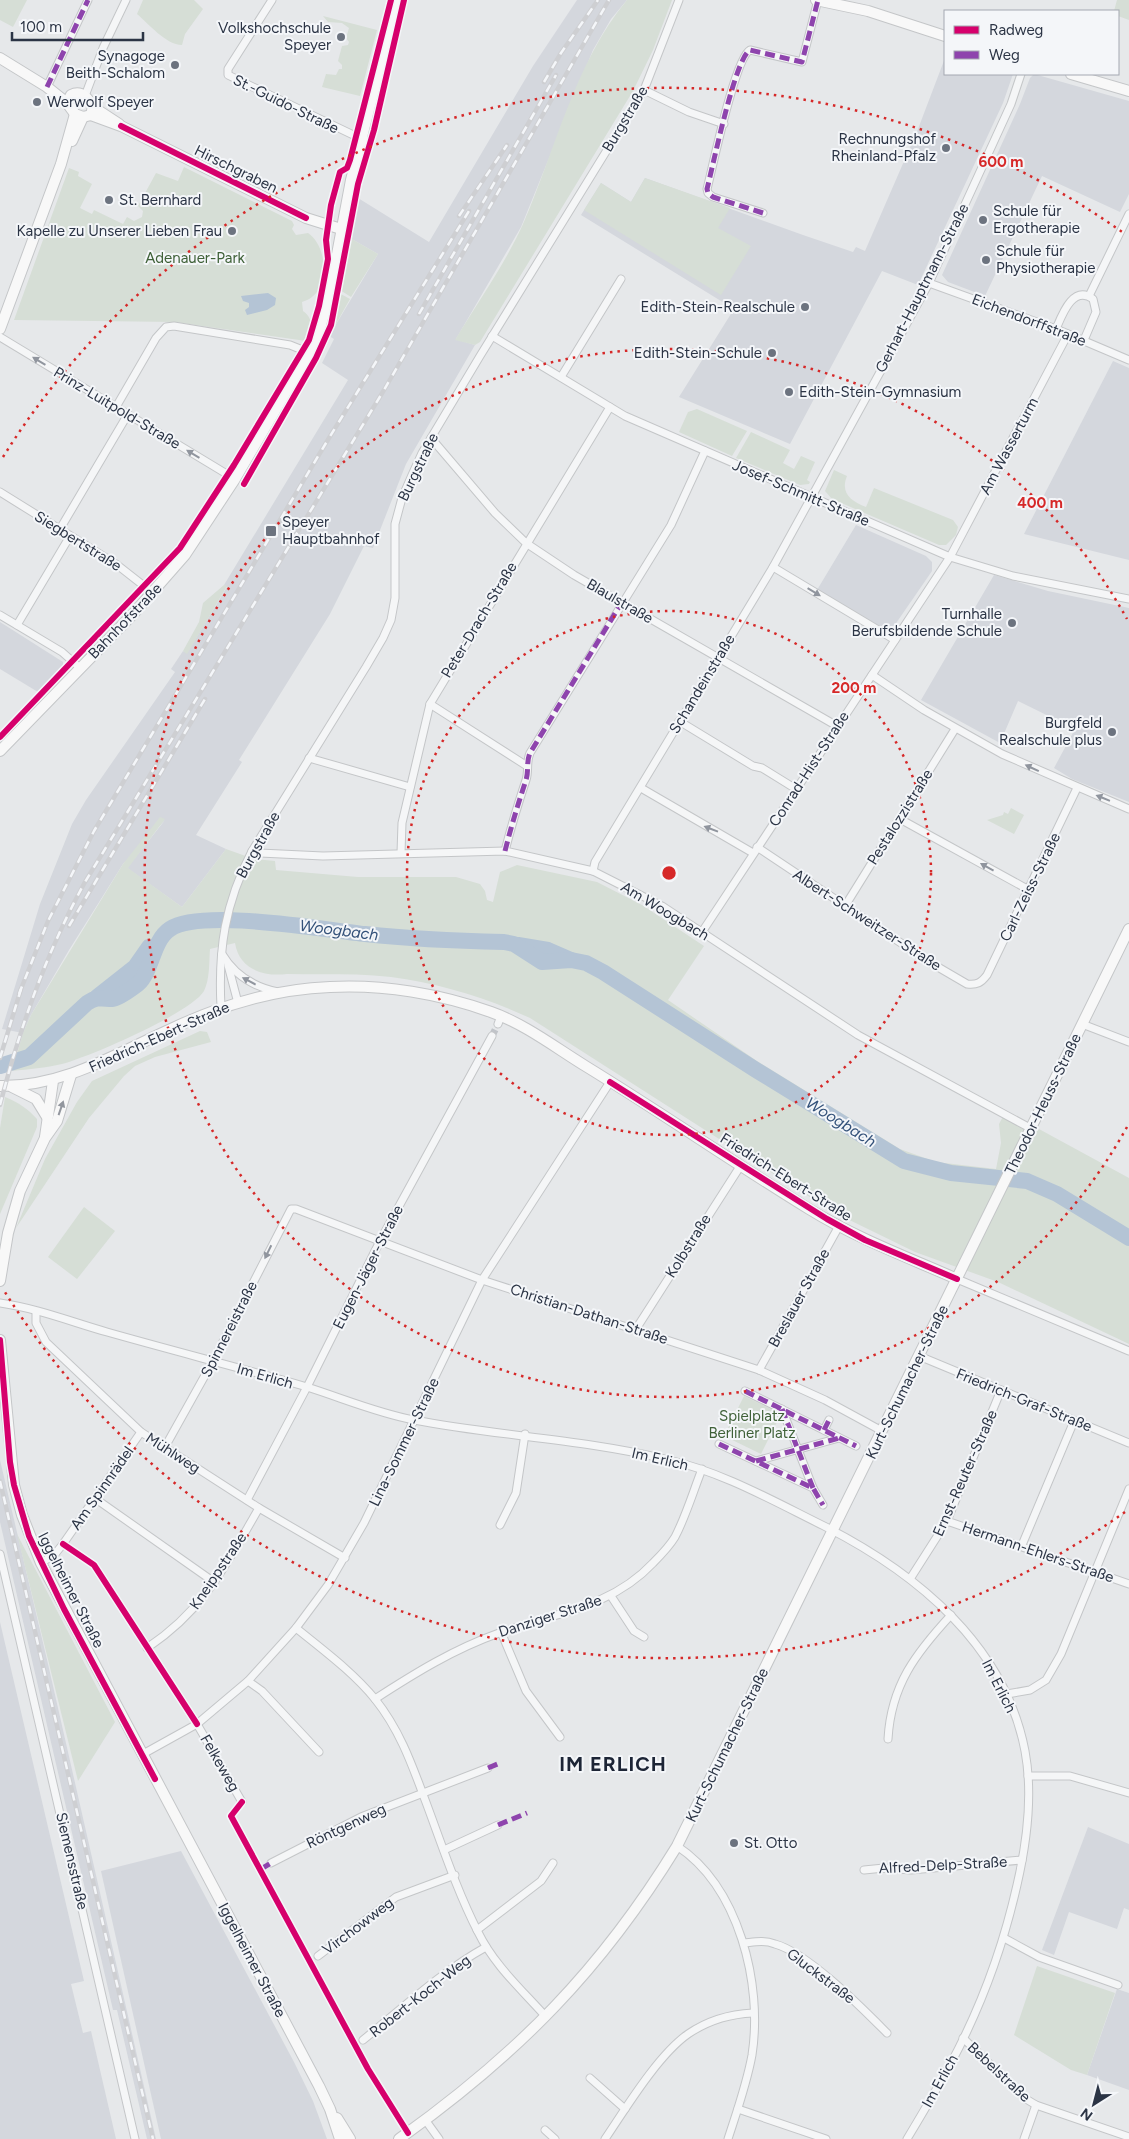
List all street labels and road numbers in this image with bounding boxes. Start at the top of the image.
street label: St.-Guido-Straße [230,71,342,137]
street label: Burgstraße [598,83,652,155]
street label: Hirschgraben [192,141,280,197]
street label: Gerhart-Hauptmann-Straße [871,201,973,375]
street label: Eichendorffstraße [969,290,1089,350]
street label: Prinz-Luitpold-Straße [50,363,184,453]
street label: Am Wasserturm [976,394,1042,498]
street label: Burgstraße [394,430,442,504]
street label: Josef-Schmitt-Straße [730,456,872,530]
street label: Siegbertstraße [31,507,125,575]
street label: Peter-Drach-Straße [437,559,521,681]
street label: Blaulstraße [584,575,656,627]
street label: Bahnhofstraße [84,579,166,663]
street label: Schandeinstraße [665,631,739,737]
street label: Conrad-Hist-Straße [765,708,853,830]
street label: Pestalozzistraße [863,766,937,868]
street label: Burgstraße [232,809,284,881]
street label: Carl-Zeiss-Straße [996,830,1064,944]
street label: Albert-Schweitzer-Straße [790,865,944,975]
street label: Am Woogbach [618,878,712,944]
street label: Friedrich-Ebert-Straße [86,998,232,1076]
street label: Theodor-Heuss-Straße [1001,1031,1085,1177]
street label: Friedrich-Ebert-Straße [717,1129,855,1225]
street label: Eugen-Jäger-Straße [329,1202,407,1332]
street label: Kolbstraße [661,1211,715,1281]
street label: Breslauer Straße [764,1246,834,1350]
street label: Spinnereistraße [197,1278,261,1380]
street label: Christian-Dathan-Straße [508,1280,670,1348]
street label: Kurt-Schumacher-Straße [862,1302,952,1462]
street label: Im Erlich [235,1359,295,1393]
street label: Friedrich-Graf-Straße [953,1364,1095,1436]
street label: Lina-Sommer-Straße [365,1375,443,1509]
street label: Ernst-Reuter-Straße [929,1407,1001,1539]
street label: Mühlweg [142,1429,204,1477]
street label: Am Spinnrädel [67,1443,137,1533]
street label: Im Erlich [630,1444,690,1474]
street label: Hermann-Ehlers-Straße [960,1518,1116,1586]
street label: Iggelheimer Straße [34,1529,108,1651]
street label: Kneippstraße [186,1529,250,1613]
street label: Danziger Straße [496,1591,604,1641]
street label: Im Erlich [978,1656,1020,1716]
street label: Kurt-Schumacher-Straße [682,1665,772,1825]
street label: Felkeweg [196,1731,244,1795]
street label: Röntgenweg [303,1800,389,1852]
street label: Siemensstraße [52,1811,92,1911]
street label: Alfred-Delp-Straße [878,1853,1008,1877]
street label: Virchowweg [319,1893,397,1959]
street label: Iggelheimer Straße [214,1900,290,2020]
street label: Gluckstraße [783,1945,859,2007]
street label: Robert-Koch-Weg [366,1951,474,2041]
street label: Bebelstraße [964,2038,1034,2106]
street label: Im Erlich [918,2051,962,2111]

